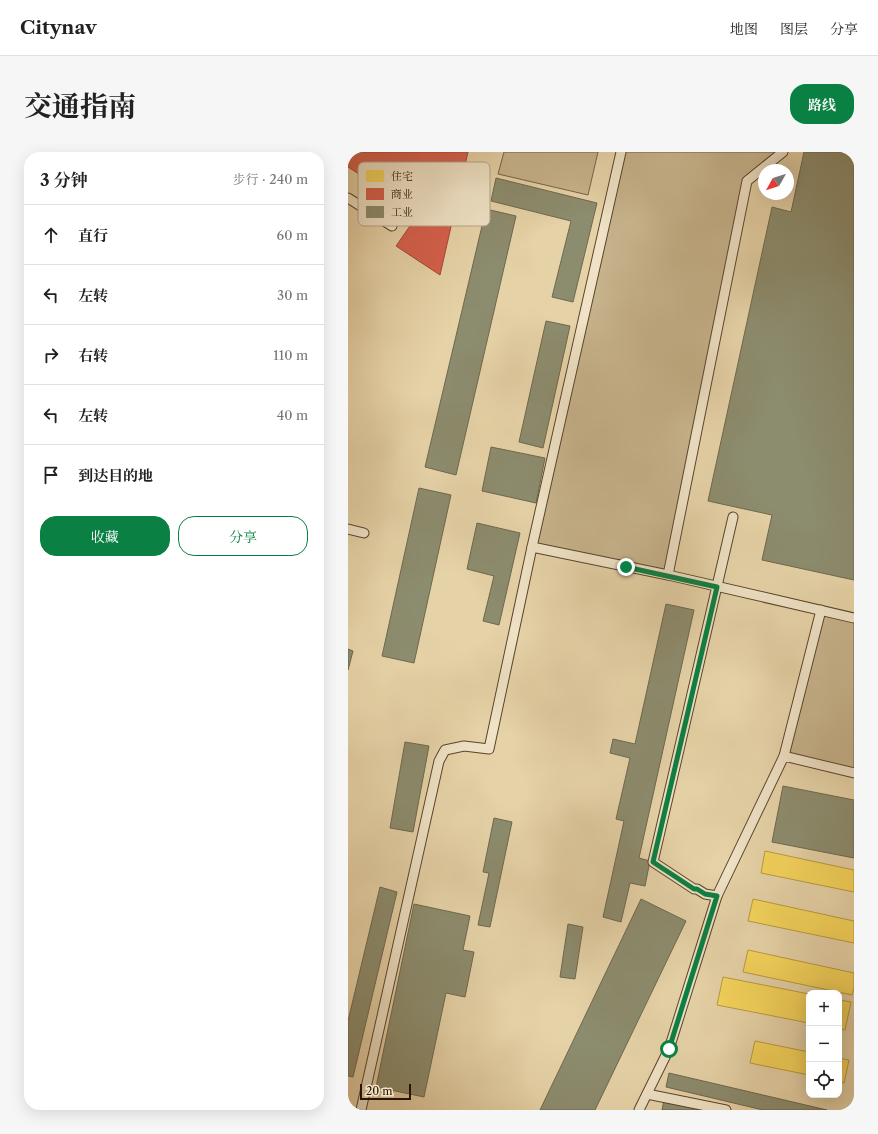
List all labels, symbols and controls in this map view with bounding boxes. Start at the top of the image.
text: Citynav [20,16,97,39]
text: 地图 [730,20,758,38]
text: 图层 [780,20,808,38]
text: 分享 [830,20,858,38]
button: 路线 [790,84,854,124]
text: 交通指南 [24,89,136,123]
legend [358,162,490,226]
north arrow [758,164,794,200]
text: 住宅 [391,169,413,183]
text: 3 分钟 [40,170,88,190]
text: 步行 · 240 m [233,171,308,187]
text: 商业 [391,187,413,201]
text: 工业 [391,205,413,219]
icon: ahead [40,224,62,246]
text: 直行 [78,226,108,245]
text: 60 m [277,227,308,243]
icon: left [40,284,62,306]
text: 左转 [78,286,108,305]
text: 30 m [277,287,308,303]
icon: right [40,344,62,366]
text: 右转 [78,346,108,365]
text: 110 m [273,347,308,363]
icon: left [40,404,62,426]
text: 左转 [78,406,108,425]
text: 40 m [277,407,308,423]
icon: arrive [40,464,62,486]
text: 到达目的地 [78,466,153,485]
button: 收藏 [40,516,170,556]
button: 分享 [178,516,308,556]
route end [617,558,635,576]
map controls [806,990,842,1098]
button: + [806,990,842,1026]
button: − [806,1026,842,1062]
route start [660,1040,678,1058]
button: locate [806,1062,842,1098]
scale bar [360,1082,411,1101]
text: 20 m [366,1084,392,1098]

